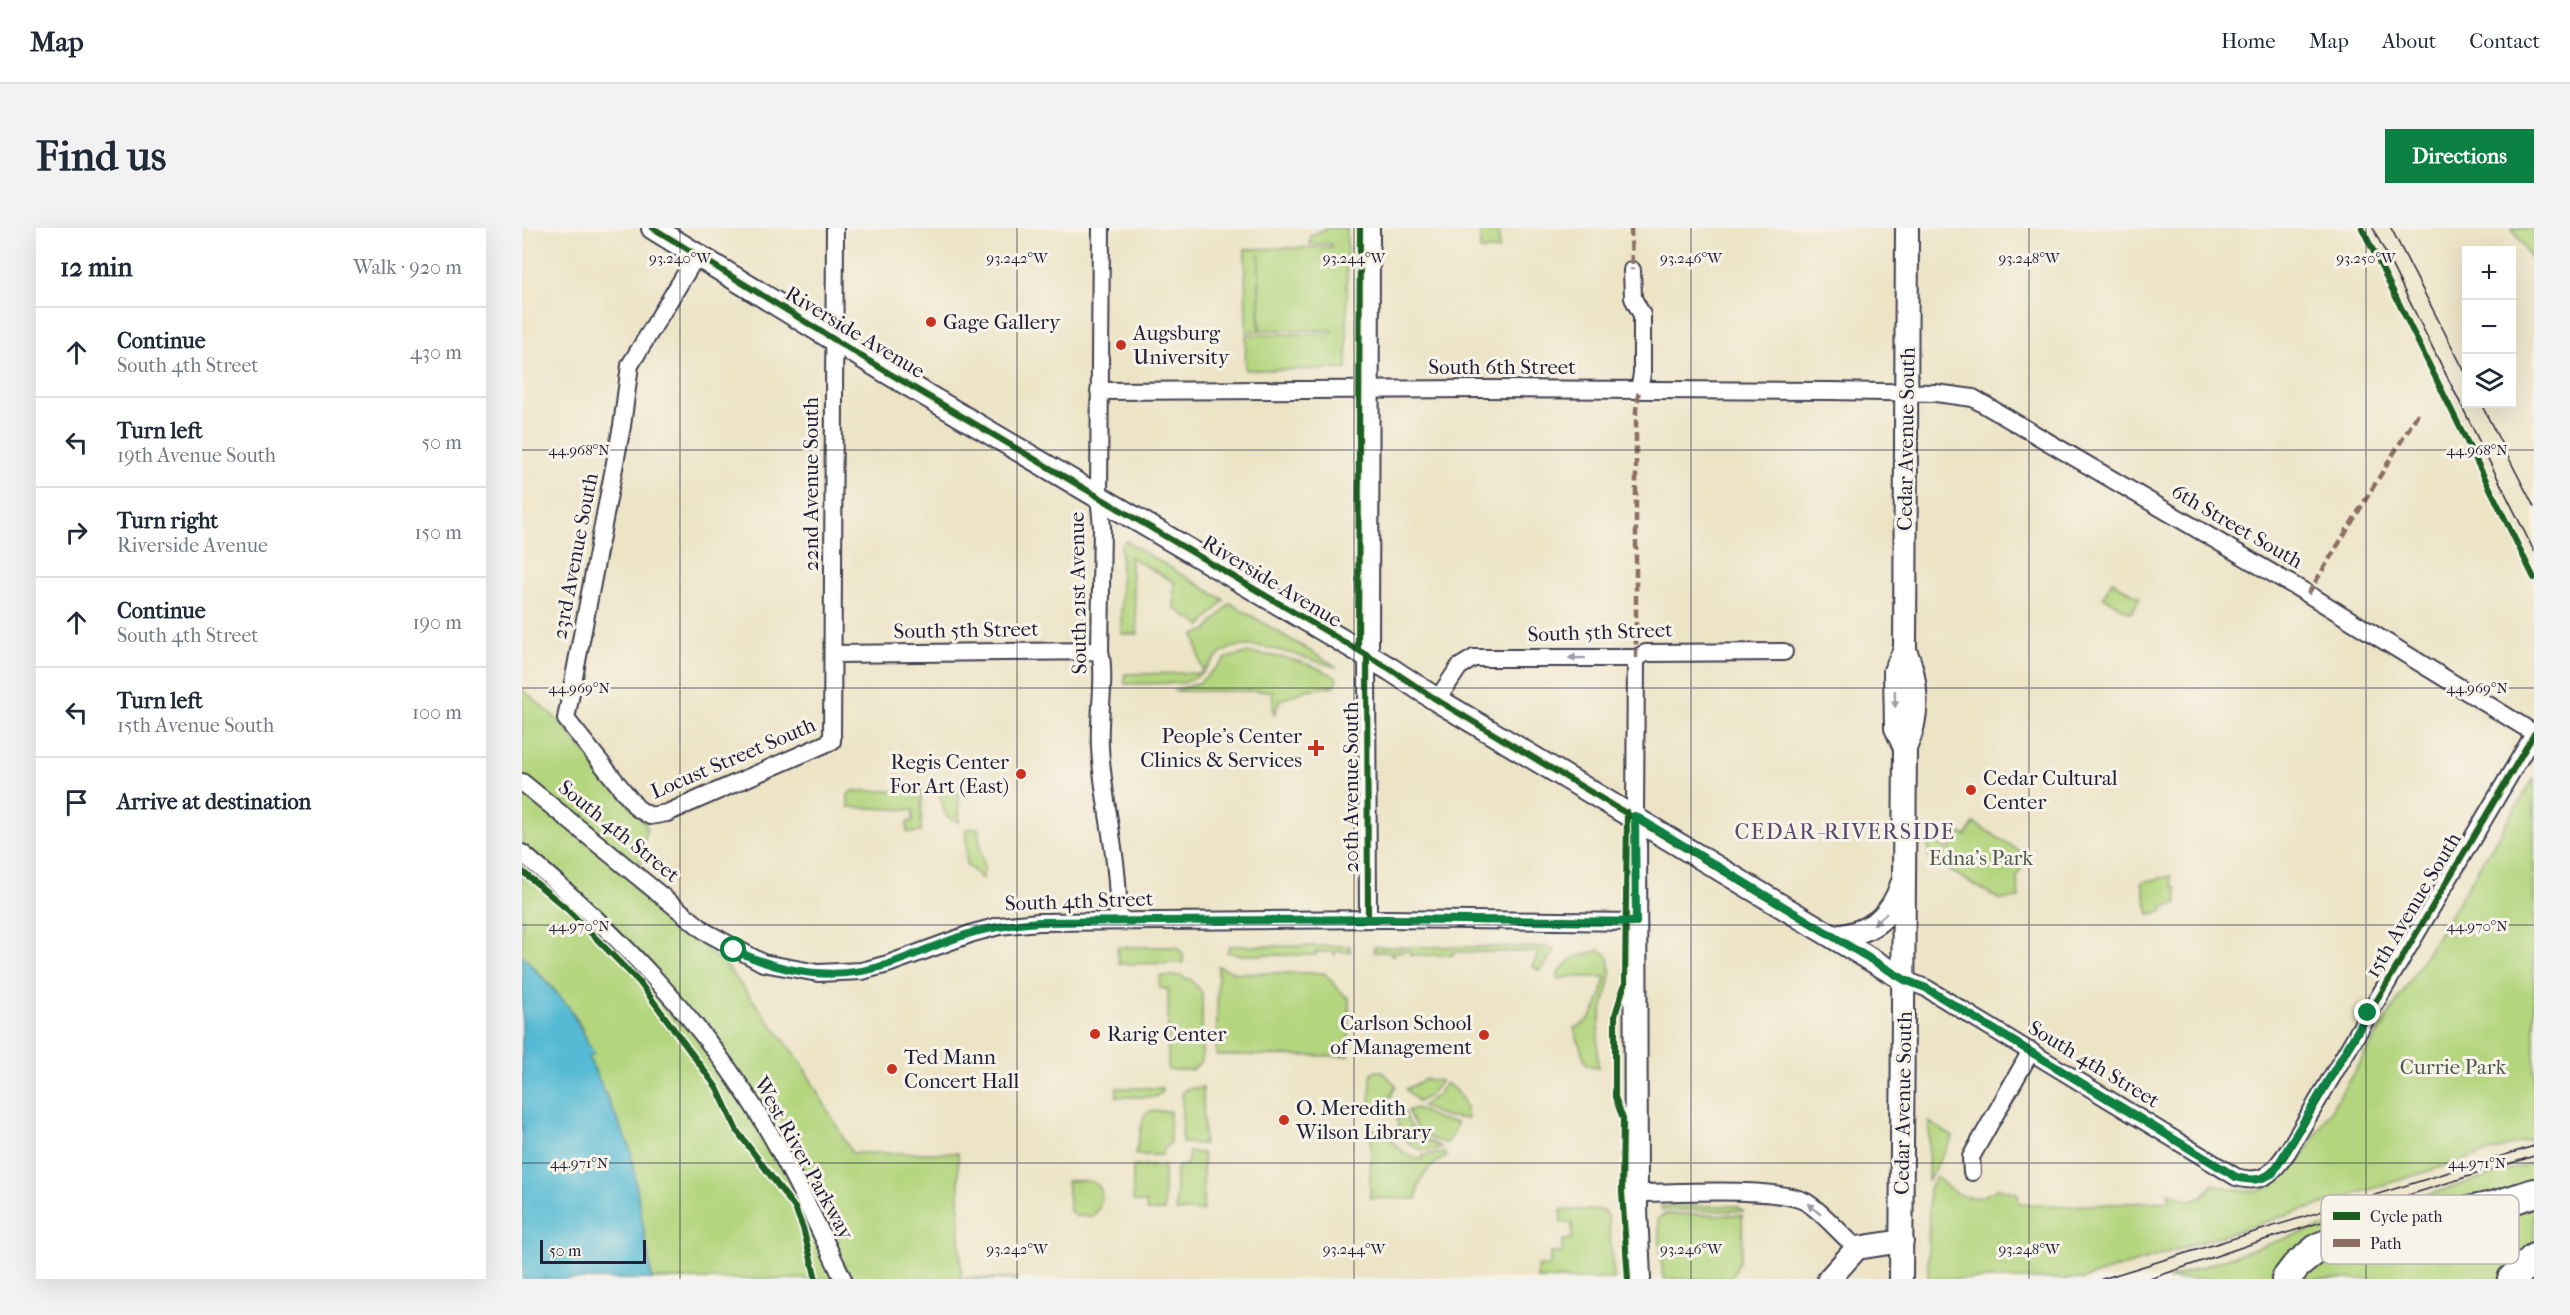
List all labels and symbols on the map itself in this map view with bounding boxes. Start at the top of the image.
text: 93.240°W [649,249,712,267]
text: 93.242°W [986,249,1049,267]
text: 93.244°W [1323,249,1387,267]
text: 93.246°W [1660,249,1723,267]
text: 93.248°W [1998,249,2061,267]
text: 93.250°W [2336,249,2397,267]
street label: Riverside Avenue [781,281,929,383]
place label: Gage Gallery [943,310,1061,334]
marker: Gage Gallery [924,315,938,329]
place label: Augsburg University [1132,321,1230,369]
marker: Augsburg University [1114,338,1128,352]
street label: Cedar Avenue South [1892,347,1920,531]
street label: South 6th Street [1428,355,1576,379]
street label: 22nd Avenue South [799,397,823,571]
text: 44.968°N [548,441,610,459]
text: 44.968°N [2446,441,2508,459]
street label: 23rd Avenue South [547,471,603,641]
street label: 6th Street South [2167,479,2307,573]
street label: South 21st Avenue [1065,511,1091,675]
street label: Riverside Avenue [1198,530,1346,632]
street label: South 5th Street [893,617,1039,643]
street label: South 5th Street [1527,617,1673,647]
one-way arrow [1568,653,1587,663]
text: 44.969°N [548,679,610,697]
text: 44.969°N [2446,679,2508,697]
one-way arrow [1891,689,1900,708]
street label: 20th Avenue South [1339,701,1363,872]
street label: Locust Street South [647,712,819,804]
place label: People's Center Clinics & Services [1140,724,1302,772]
marker: People's Center Clinics & Services [1307,739,1325,757]
place label: Regis Center For Art (East) [890,750,1009,798]
place label: Cedar Cultural Center [1983,766,2118,814]
marker: Regis Center For Art (East) [1014,767,1028,781]
street label: South 4th Street [554,775,685,887]
marker: Cedar Cultural Center [1964,783,1978,797]
district label: CEDAR-RIVERSIDE [1734,819,1956,845]
street label: 15th Avenue South [2360,828,2466,982]
park label: Edna's Park [1929,846,2033,870]
street label: South 4th Street [1004,886,1154,916]
one-way arrow [1873,912,1888,925]
text: 44.970°N [548,917,610,935]
text: 44.970°N [2446,917,2508,935]
route start [720,936,746,962]
route end [2354,999,2380,1025]
place label: Carlson School of Management [1330,1011,1472,1059]
street label: Cedar Avenue South [1889,1011,1917,1195]
street label: South 4th Street [2024,1015,2164,1113]
place label: Rarig Center [1107,1022,1226,1046]
marker: Rarig Center [1088,1027,1102,1041]
marker: Carlson School of Management [1477,1028,1491,1042]
place label: Ted Mann Concert Hall [904,1045,1020,1093]
park label: Currie Park [2400,1055,2506,1079]
marker: Ted Mann Concert Hall [885,1062,899,1076]
street label: West River Parkway [749,1072,859,1244]
place label: O. Meredith Wilson Library [1295,1096,1433,1144]
marker: O. Meredith Wilson Library [1277,1113,1291,1127]
text: 44.971°N [550,1154,609,1172]
text: 44.971°N [2448,1154,2507,1172]
legend [2321,1195,2519,1264]
one-way arrow [1806,1202,1822,1215]
text: Cycle path [2370,1207,2442,1226]
text: Path [2370,1234,2402,1253]
scale bar [540,1237,646,1264]
text: 93.242°W [986,1240,1049,1258]
text: 93.244°W [1323,1240,1387,1258]
text: 93.246°W [1660,1240,1723,1258]
text: 93.248°W [1998,1240,2061,1258]

